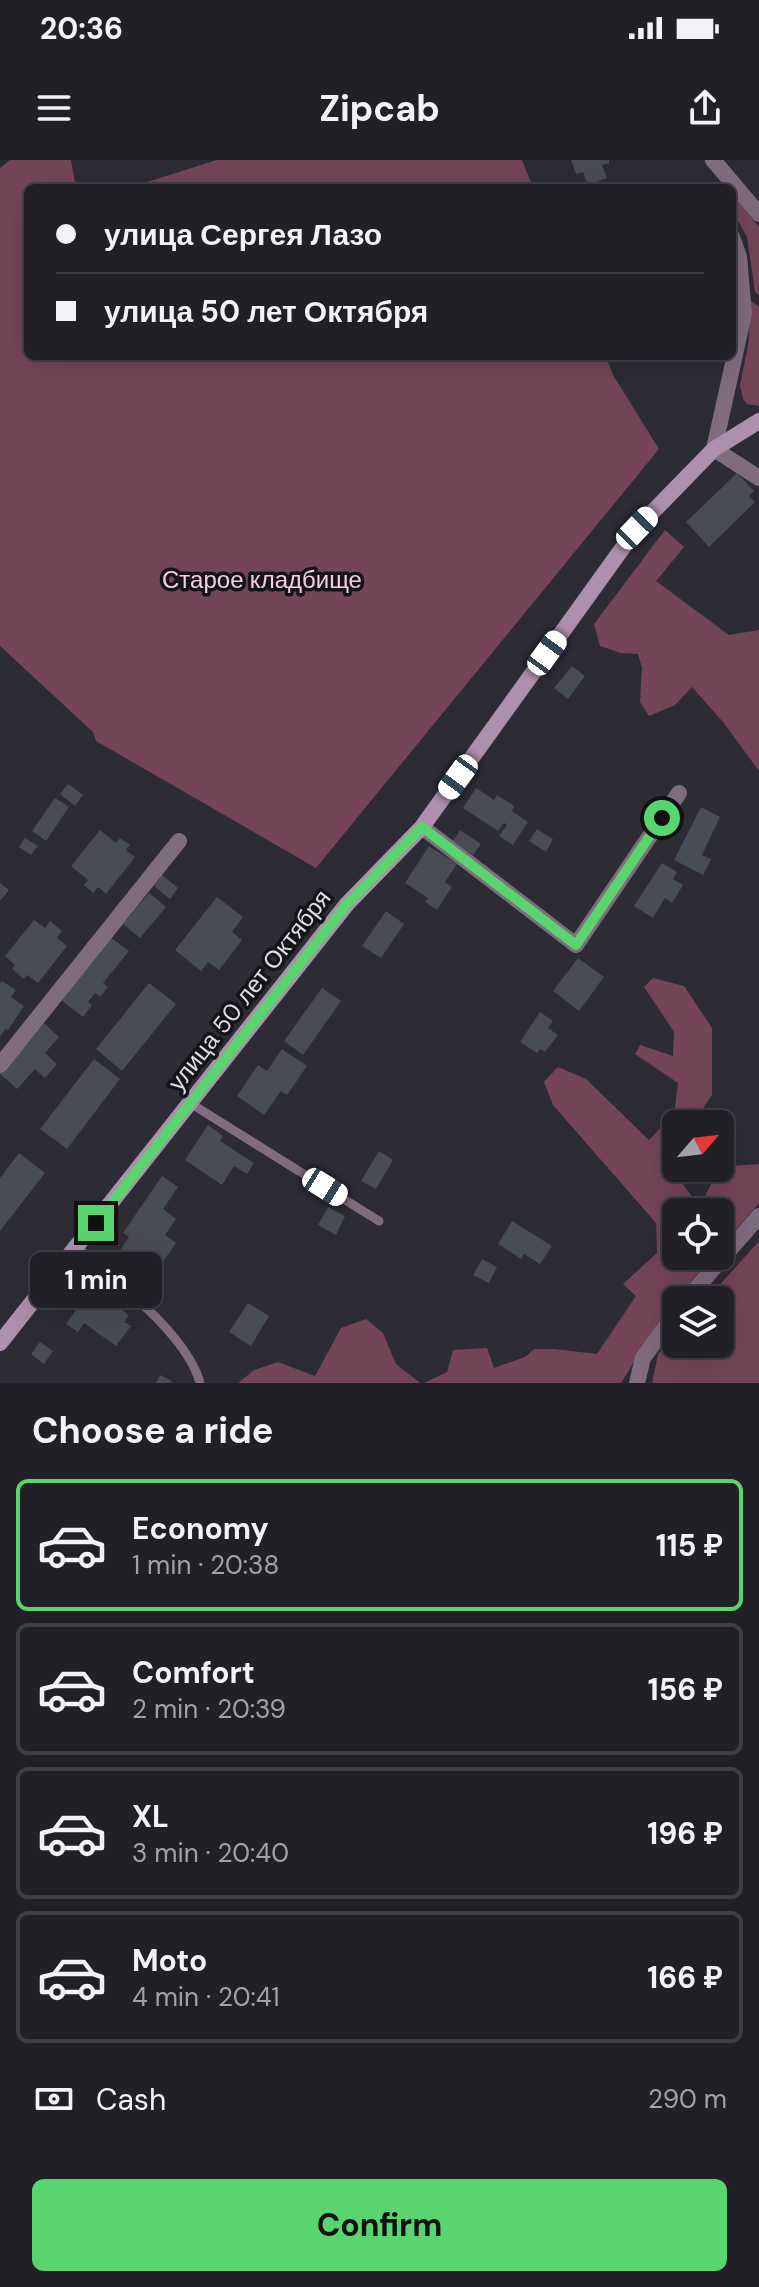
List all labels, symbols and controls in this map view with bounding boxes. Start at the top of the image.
text: 20:36 [40,9,123,48]
text: Zipcab [319,85,440,132]
icon: menu [32,86,76,130]
icon: share [683,86,727,130]
text: улица Сергея Лазо [104,215,382,254]
text: улица 50 лет Октября [104,292,428,331]
car [612,502,662,554]
park label: Старое кладбище [162,564,362,595]
car [523,627,571,679]
car [434,751,482,803]
route start [644,800,680,836]
street label: улица 50 лет Октября [161,883,337,1097]
north arrow [662,1110,734,1182]
map controls [662,1110,734,1358]
car [298,1164,352,1210]
button: locate [662,1198,734,1270]
route end [78,1205,114,1241]
callout: 1 min [30,1251,162,1307]
text: 1 min [64,1263,128,1297]
button: layers [662,1286,734,1358]
text: Choose a ride [32,1407,273,1454]
icon: car [36,1509,108,1581]
text: Economy [132,1509,269,1548]
text: 115 ₽ [656,1526,723,1565]
text: 1 min · 20:38 [132,1548,279,1582]
icon: car [36,1653,108,1725]
text: Comfort [132,1653,255,1692]
text: 156 ₽ [648,1670,723,1709]
text: 2 min · 20:39 [132,1692,286,1726]
icon: car [36,1797,108,1869]
text: XL [132,1797,169,1836]
text: 196 ₽ [647,1814,723,1853]
text: 3 min · 20:40 [132,1836,289,1870]
icon: car [36,1941,108,2013]
text: Moto [132,1941,207,1980]
text: 166 ₽ [647,1958,723,1997]
text: 4 min · 20:41 [132,1980,280,2014]
icon: cash [32,2077,76,2121]
text: Cash [96,2080,166,2119]
text: 290 m [648,2082,727,2116]
button: Confirm [32,2179,727,2271]

